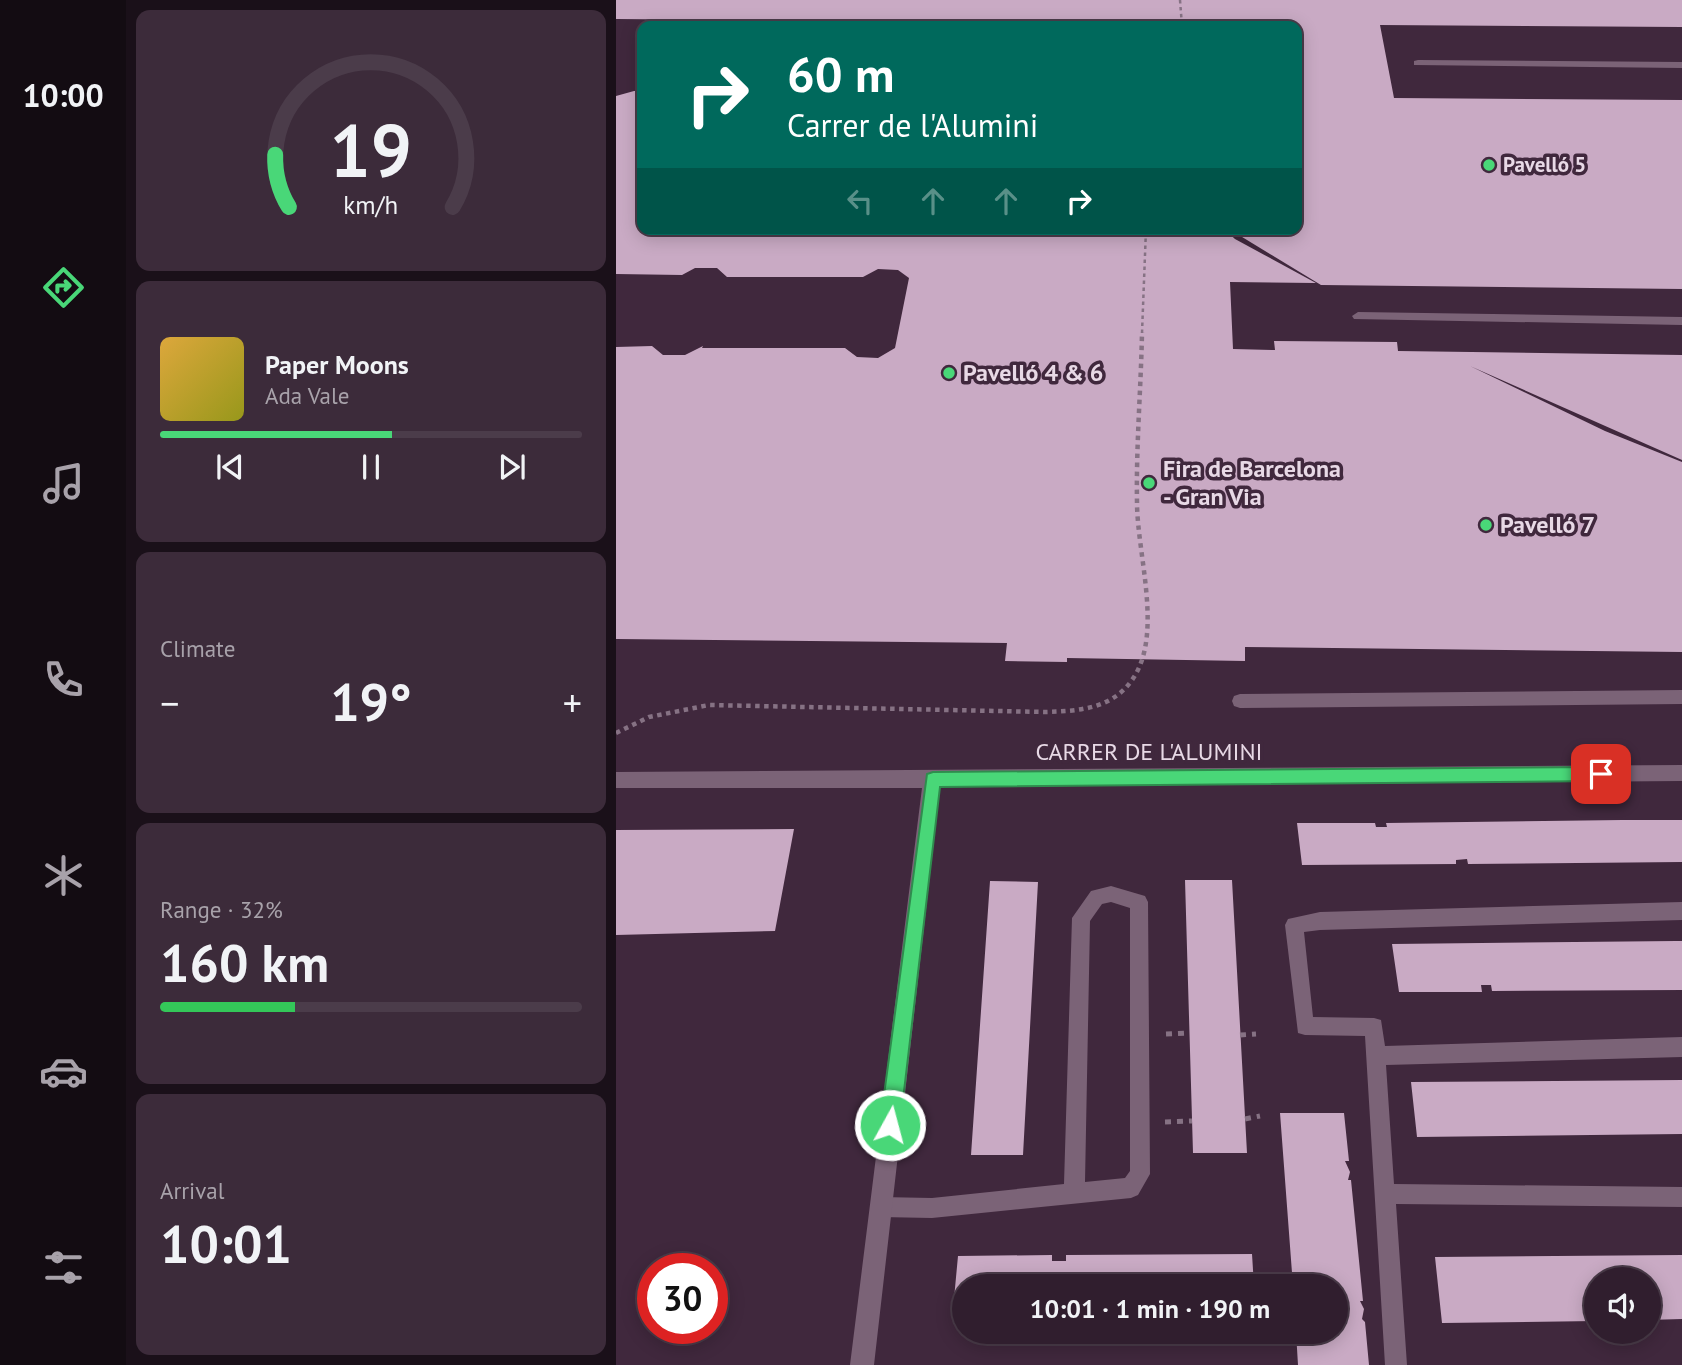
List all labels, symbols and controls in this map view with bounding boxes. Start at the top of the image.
text: 60 m [787,42,894,106]
icon: right [672,49,763,140]
text: 10:00 [22,74,104,116]
text: 19 [330,103,412,197]
text: Carrer de l'Alumini [787,104,1038,146]
place label: Pavelló 5 [1503,151,1586,178]
marker: Pavelló 5 [1481,157,1497,173]
icon: left [841,182,879,220]
icon: ahead [914,182,952,220]
icon: ahead [987,182,1025,220]
icon: right [1060,182,1098,220]
text: km/h [344,188,398,220]
icon: directions [39,263,88,312]
text: Paper Moons [265,348,409,381]
place label: Pavelló 4 & 6 [963,357,1103,388]
marker: Pavelló 4 & 6 [941,365,957,381]
text: Ada Vale [265,381,349,410]
icon: previous [211,448,249,486]
icon: pause [352,448,390,486]
icon: next [493,448,531,486]
place label: Fira de Barcelona - Gran Via [1163,453,1341,512]
icon: music [39,459,88,508]
marker: Fira de Barcelona - Gran Via [1141,475,1157,491]
place label: Pavelló 7 [1500,509,1595,540]
marker: Pavelló 7 [1478,517,1494,533]
text: Climate [160,634,235,663]
icon: phone [39,655,88,704]
text: 19° [330,668,412,735]
text: − [160,678,179,727]
text: + [563,678,582,727]
street label: CARRER DE L'ALUMINI [1035,736,1263,767]
pin [1571,744,1631,804]
icon: arrive [1582,755,1620,793]
icon: climate [39,851,88,900]
text: Range · 32% [160,895,283,924]
text: 160 km [160,929,329,996]
icon: car [39,1047,88,1096]
position arrow [853,1088,927,1162]
text: Arrival [160,1176,224,1205]
text: 10:01 [160,1210,292,1277]
icon: filters [39,1243,88,1292]
speed limit sign: 30 [637,1253,728,1344]
map controls [1584,1267,1661,1344]
button: sound [1584,1267,1661,1344]
text: 10:01 · 1 min · 190 m [1030,1292,1270,1325]

